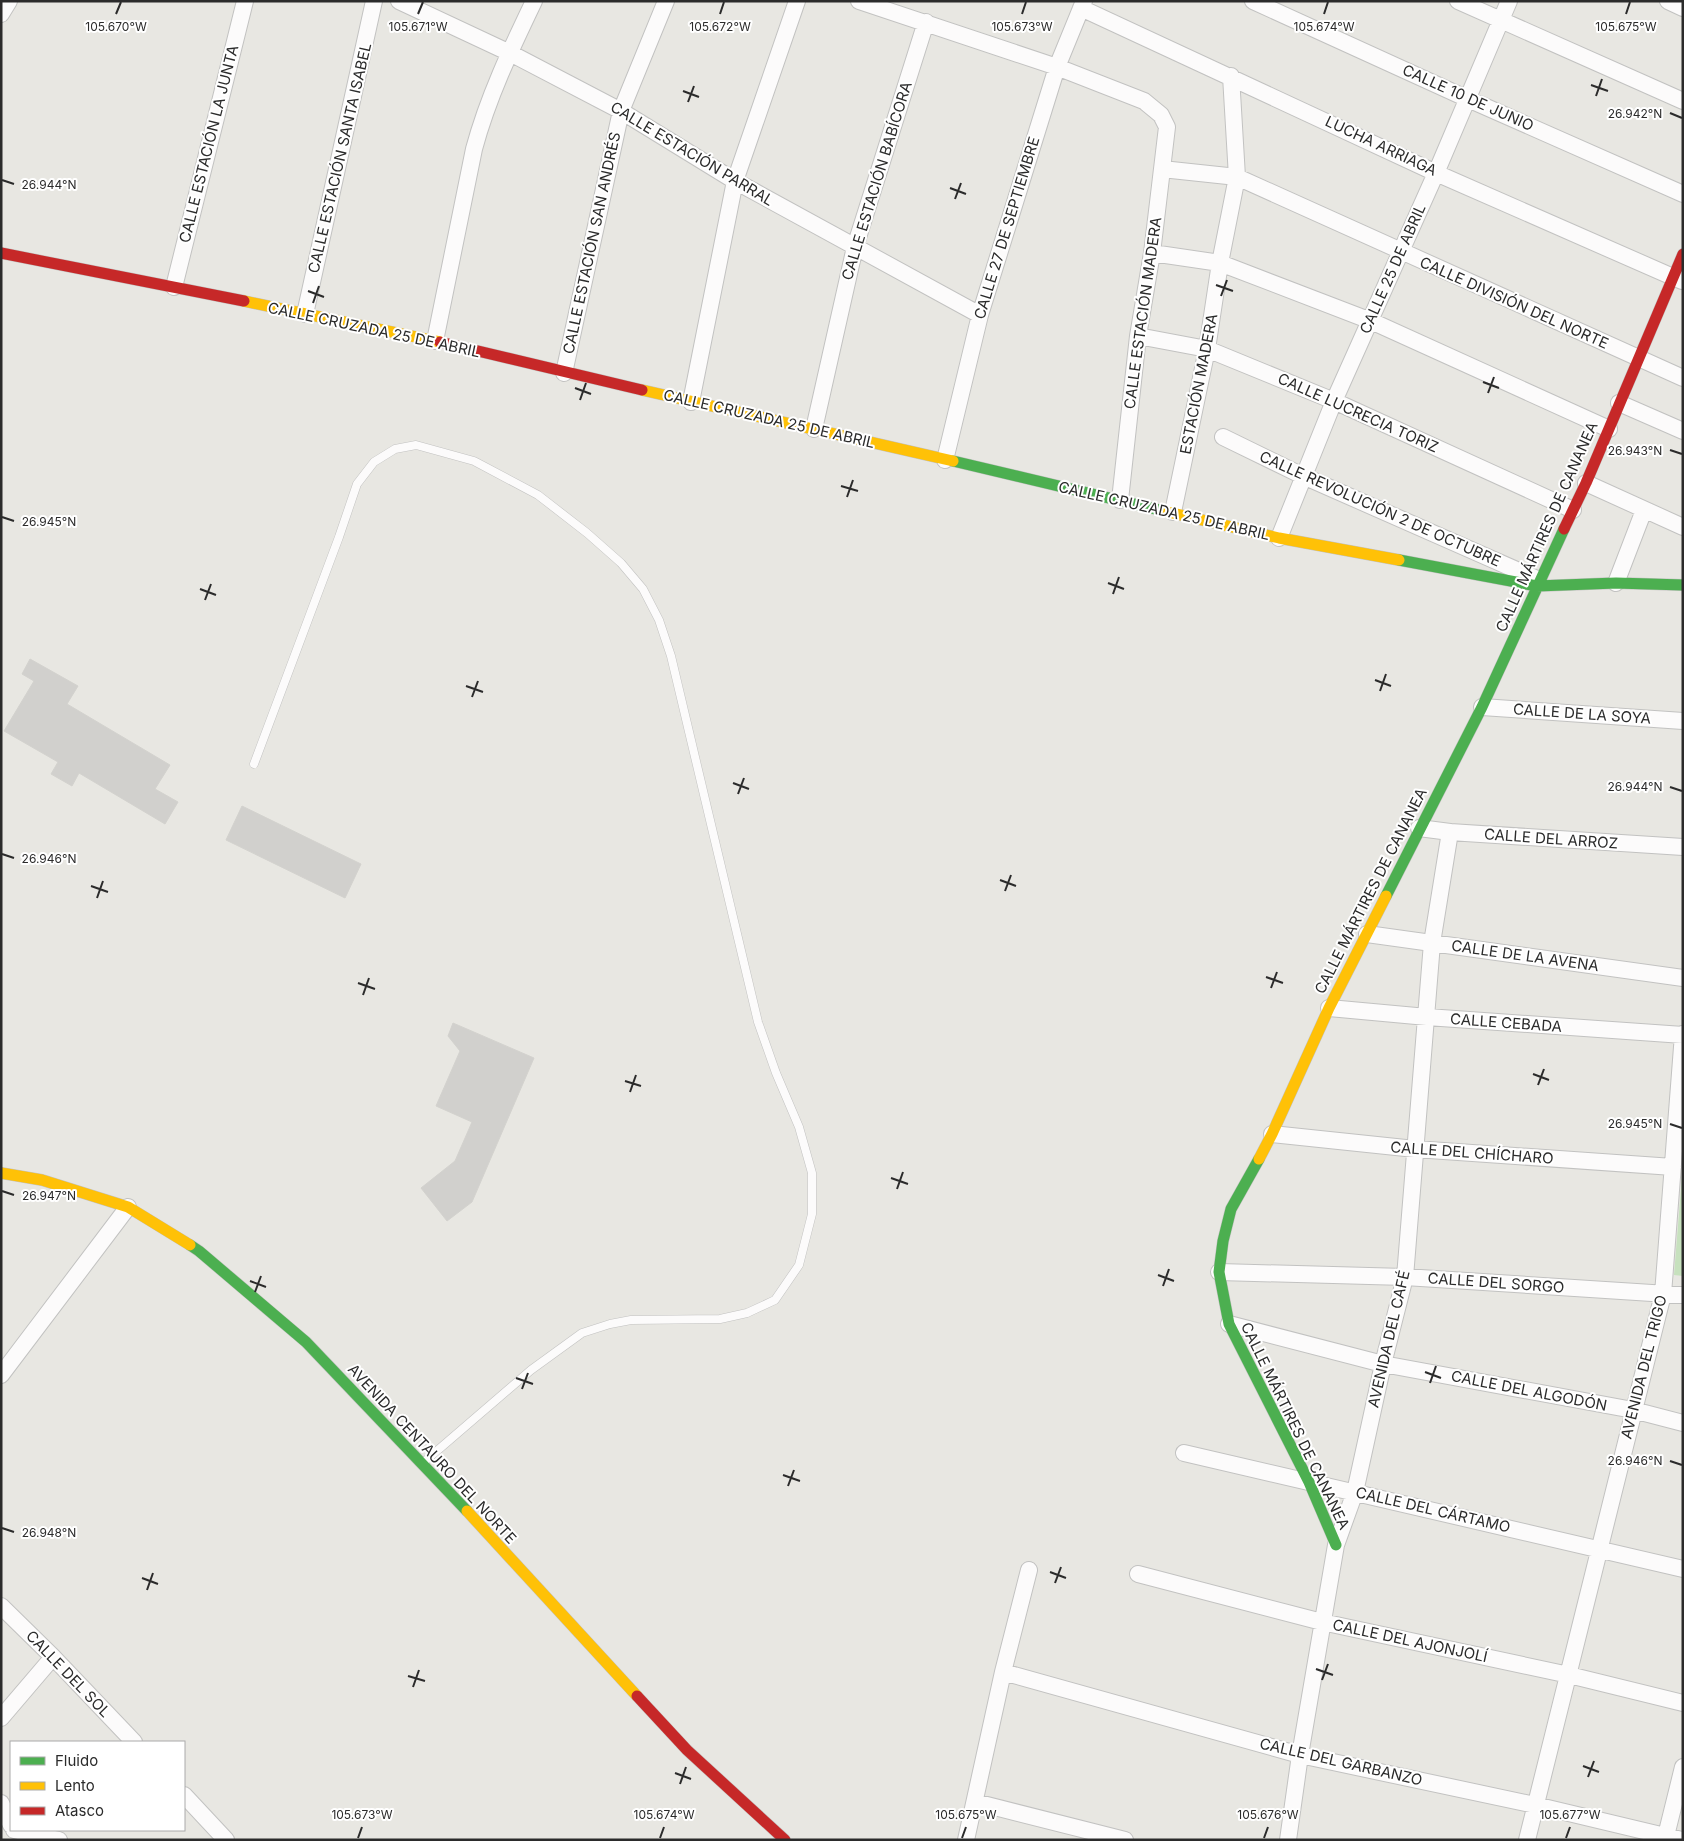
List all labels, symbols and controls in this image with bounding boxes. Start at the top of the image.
text: 105.670°W [85,19,147,34]
text: 105.671°W [389,19,448,34]
text: 105.672°W [689,19,751,34]
text: 105.673°W [991,19,1053,34]
text: 105.674°W [1294,19,1355,34]
text: 105.675°W [1595,19,1657,34]
street label: CALLE ESTACIÓN SANTA ISABEL [304,41,375,275]
street label: CALLE ESTACIÓN LA JUNTA [175,43,242,245]
street label: CALLE 10 DE JUNIO [1400,60,1537,135]
street label: CALLE ESTACIÓN BABÍCORA [837,79,916,282]
street label: CALLE ESTACIÓN PARRAL [607,97,777,210]
text: 26.942°N [1608,106,1662,121]
street label: LUCHA ARRIAGA [1322,111,1440,180]
street label: CALLE ESTACIÓN SAN ANDRÉS [559,130,624,356]
street label: CALLE 27 DE SEPTIEMBRE [970,134,1043,322]
text: 26.944°N [22,177,76,192]
street label: CALLE 25 DE ABRIL [1355,201,1430,337]
street label: CALLE ESTACIÓN MADERA [1120,216,1165,410]
street label: CALLE DIVISIÓN DEL NORTE [1417,252,1612,353]
street label: CALLE CRUZADA 25 DE ABRIL [266,298,482,361]
street label: ESTACIÓN MADERA [1176,312,1221,456]
street label: CALLE LUCRECIA TORIZ [1275,369,1441,457]
street label: CALLE CRUZADA 25 DE ABRIL [661,385,877,452]
street label: CALLE MÁRTIRES DE CANANEA [1491,419,1602,635]
text: 26.943°N [1608,443,1662,458]
street label: CALLE REVOLUCIÓN 2 DE OCTUBRE [1257,447,1504,571]
street label: CALLE CRUZADA 25 DE ABRIL [1056,477,1272,544]
text: 26.945°N [22,514,76,529]
street label: CALLE DE LA SOYA [1512,699,1652,728]
text: 26.944°N [1608,779,1662,794]
street label: CALLE MÁRTIRES DE CANANEA [1310,785,1431,997]
street label: CALLE DEL ARROZ [1483,824,1619,853]
text: 26.946°N [22,851,76,866]
street label: CALLE DE LA AVENA [1450,936,1600,975]
street label: CALLE CEBADA [1450,1009,1563,1036]
text: 26.945°N [1608,1116,1662,1131]
street label: CALLE DEL CHÍCHARO [1390,1137,1554,1168]
text: 26.947°N [22,1188,76,1203]
street label: AVENIDA DEL CAFÉ [1363,1268,1414,1409]
street label: CALLE DEL SORGO [1427,1268,1565,1297]
street label: AVENIDA DEL TRIGO [1616,1293,1671,1441]
street label: CALLE MÁRTIRES DE CANANEA [1237,1319,1354,1533]
street label: AVENIDA CENTAURO DEL NORTE [344,1360,521,1547]
street label: CALLE DEL ALGODÓN [1450,1366,1609,1415]
text: 26.946°N [1608,1453,1662,1468]
street label: CALLE DEL CÁRTAMO [1354,1482,1512,1537]
text: 26.948°N [22,1525,76,1540]
street label: CALLE DEL AJONJOLÍ [1331,1615,1489,1666]
street label: CALLE DEL SOL [22,1626,115,1721]
street label: CALLE DEL GARBANZO [1258,1734,1424,1789]
legend [10,1741,185,1831]
text: Fluido [55,1751,98,1770]
text: Lento [55,1776,95,1795]
text: Atasco [55,1801,104,1820]
text: 105.673°W [331,1807,393,1822]
text: 105.674°W [634,1807,695,1822]
text: 105.675°W [935,1807,997,1822]
text: 105.676°W [1237,1807,1299,1822]
text: 105.677°W [1539,1807,1601,1822]

